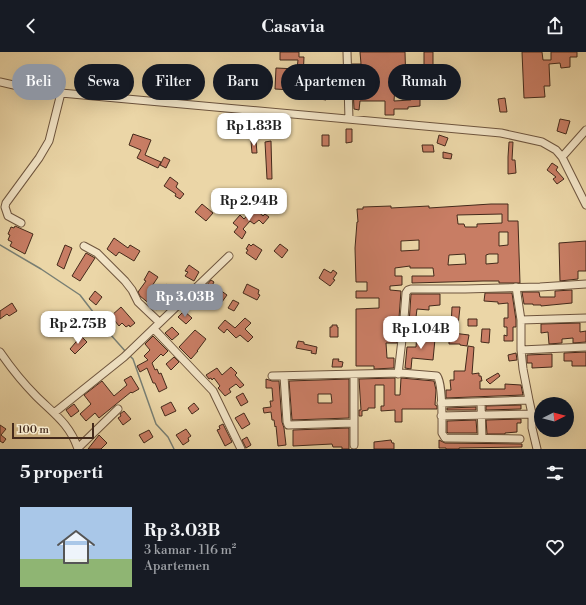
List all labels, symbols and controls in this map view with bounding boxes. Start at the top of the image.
icon: back [20,15,42,37]
text: Casavia [261,15,325,38]
icon: share [544,15,566,37]
chip: Beli [12,64,66,100]
chip: Sewa [74,64,134,100]
chip: Filter [142,64,205,100]
chip: Baru [213,64,273,100]
chip: Apartemen [281,64,380,100]
chip: Rumah [388,64,461,100]
pin: Rp 1.83B [213,113,295,147]
text: Rp 1.83B [226,118,282,134]
pin: Rp 2.94B [208,188,290,222]
text: Rp 2.94B [220,193,278,209]
pin: Rp 3.03B [144,284,226,318]
text: Rp 3.03B [156,289,214,305]
pin: Rp 2.75B [37,311,119,345]
text: Rp 2.75B [50,316,106,332]
pin: Rp 1.04B [380,316,462,350]
text: Rp 1.04B [392,321,450,337]
north arrow [534,397,574,437]
map controls [534,397,574,437]
scale bar [12,421,94,440]
text: 100 m [18,423,49,437]
text: 5 properti [20,462,103,484]
icon: filters [544,462,566,484]
text: Rp 3.03B [144,520,220,542]
icon: home [52,523,100,571]
icon: heart [544,536,566,558]
text: 3 kamar · 116 m² [144,542,236,558]
text: Apartemen [144,558,210,574]

